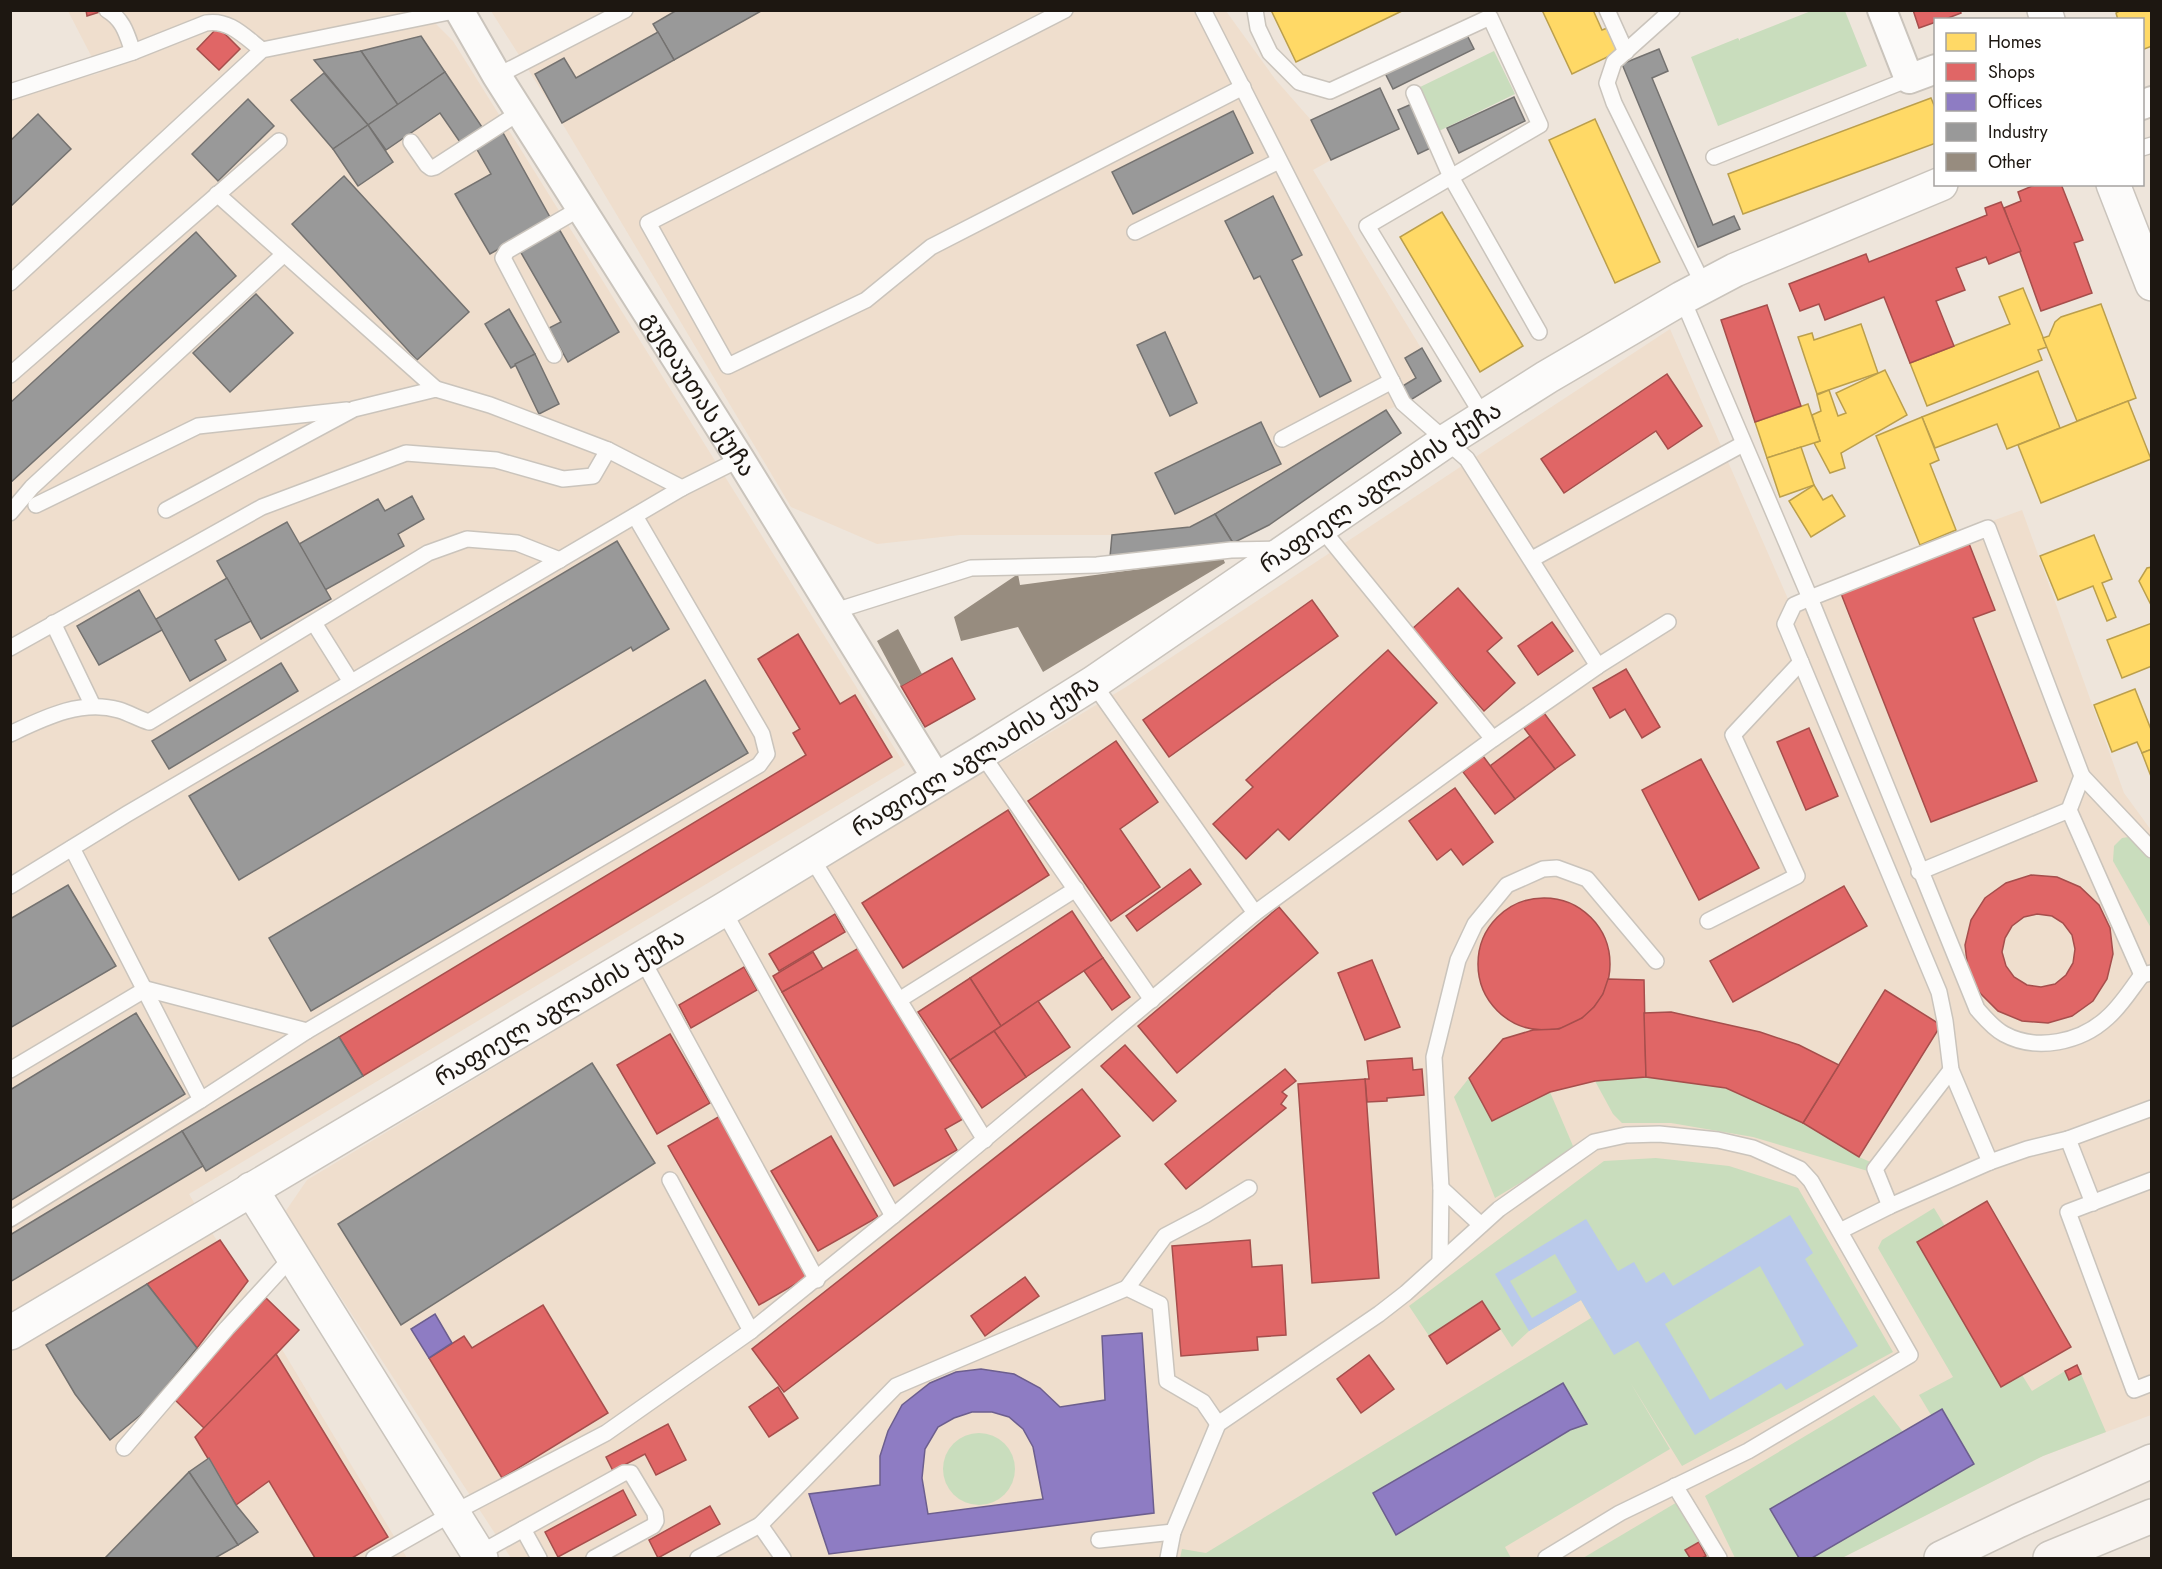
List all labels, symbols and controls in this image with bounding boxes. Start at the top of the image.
legend [1934,18,2144,186]
text: Homes [1988,29,2041,55]
text: Shops [1988,59,2035,85]
text: Offices [1988,89,2042,115]
text: Industry [1988,119,2048,145]
text: Other [1988,149,2032,175]
street label: გუდაუთას ქუჩა [634,305,765,483]
street label: რაფიელ აგლაძის ქუჩა [1252,392,1508,581]
street label: რაფიელ აგლაძის ქუჩა [844,665,1106,845]
street label: რაფიელ აგლაძის ქუჩა [427,919,691,1095]

